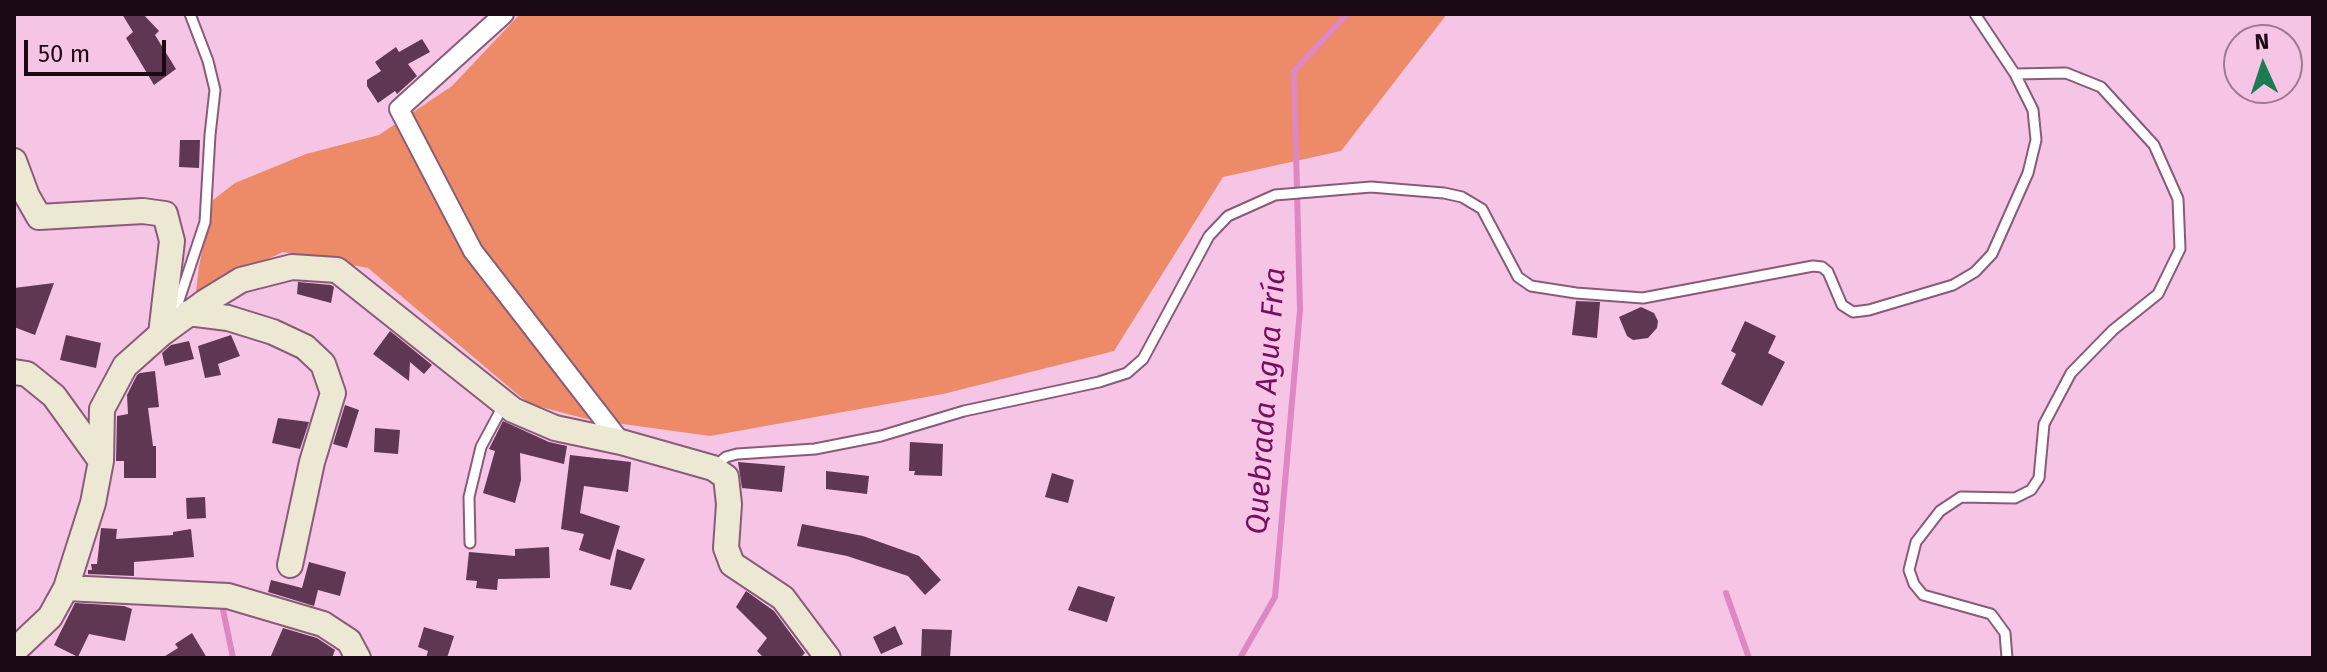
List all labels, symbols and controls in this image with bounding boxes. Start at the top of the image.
scale bar [28,24,170,74]
north arrow [2223,24,2303,104]
text: N [2254,28,2270,55]
text: 50 m [38,40,90,68]
water label: Quebrada Agua Fría [1240,266,1294,536]

